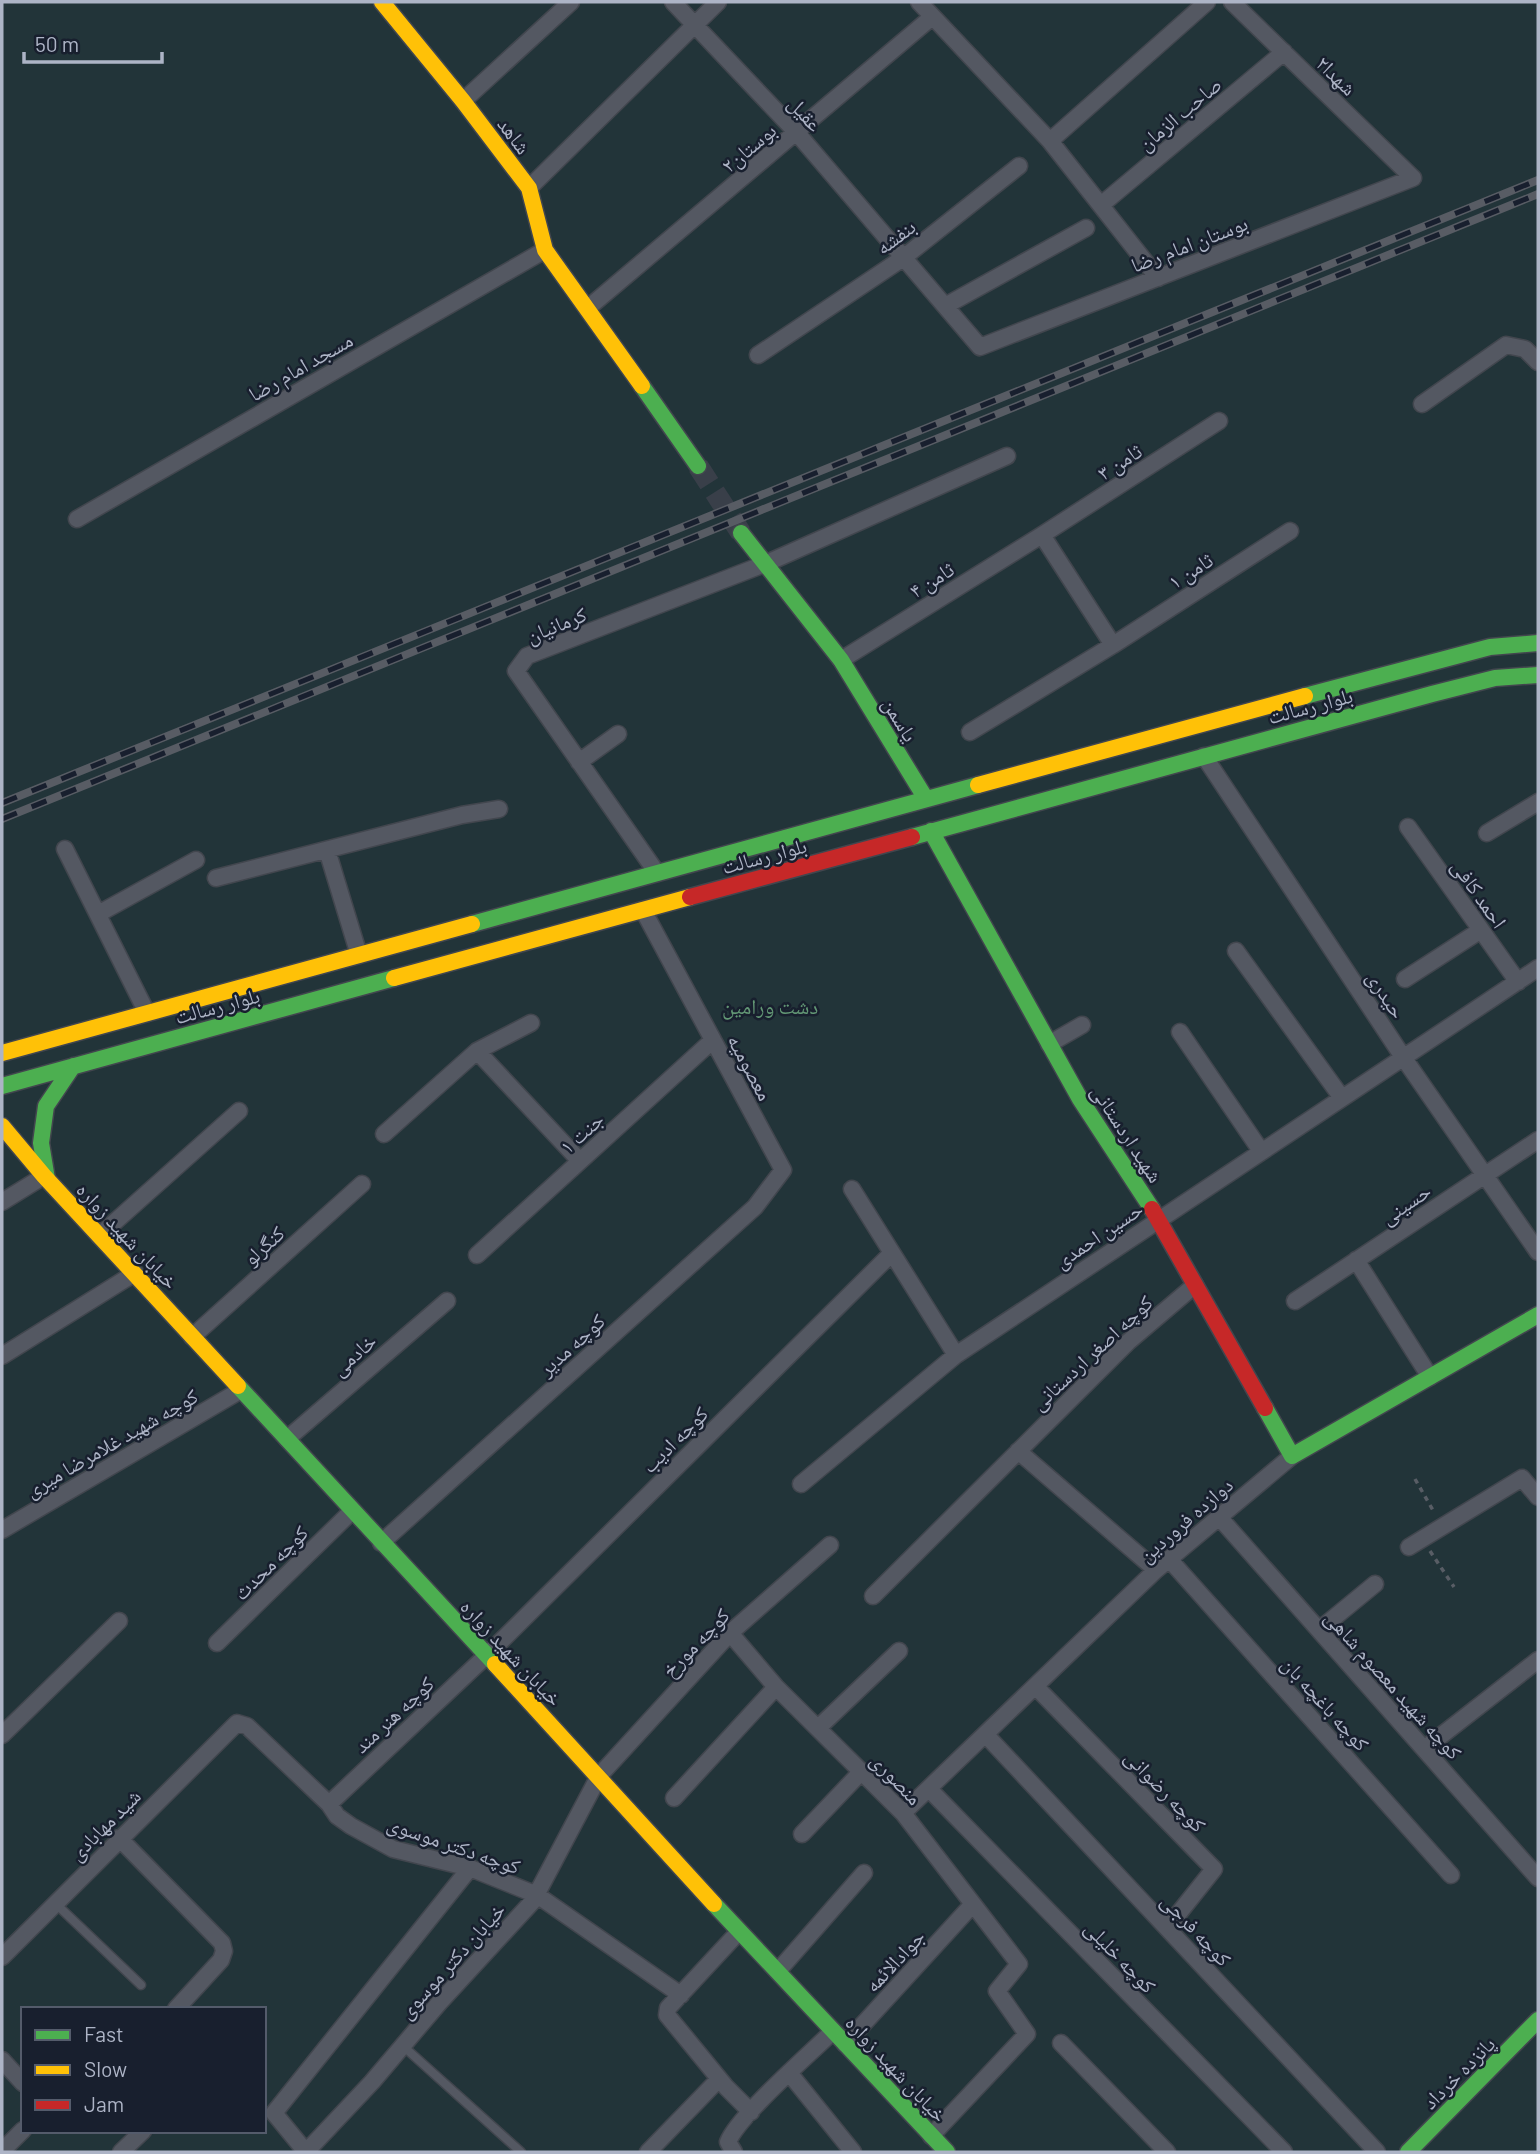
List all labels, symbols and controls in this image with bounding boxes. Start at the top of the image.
scale bar [24,21,163,65]
text: 50 m [35,31,79,56]
street label: شهدا۲ [1311,50,1362,101]
street label: صاحب الزمان [1132,71,1227,156]
street label: عقیل [782,90,829,137]
street label: شاهد [493,112,537,158]
street label: بوستان۲ [715,117,781,178]
street label: بوستان امام رضا [1127,209,1252,280]
street label: بنفشه [870,213,920,260]
street label: مسجد امام رضا [244,326,358,408]
street label: ثامن ۳ [1092,437,1147,486]
street label: ثامن ۱ [1163,546,1218,595]
street label: ثامن ۴ [904,556,959,604]
street label: کرمانیان [522,600,591,648]
street label: بلوار رسالت [1265,682,1355,729]
street label: یاسمن [876,692,924,747]
street label: بلوار رسالت [719,832,809,879]
street label: احمد کافی [1446,854,1513,933]
street label: حیدری [1362,965,1412,1023]
street label: بلوار رسالت [172,982,262,1029]
park label: دشت ورامین [722,993,818,1020]
street label: معصومیه [723,1030,779,1104]
street label: شهید اردستانی [1085,1079,1169,1188]
street label: جنت ۱ [554,1106,608,1158]
street label: خیابان شهید زواره [71,1176,184,1294]
street label: حسینی [1375,1177,1436,1231]
street label: حسین احمدی [1049,1195,1148,1274]
street label: کنگرلو [237,1220,289,1270]
street label: کوچه اصغر اردستانی [1025,1289,1159,1416]
street label: کوچه مدیر [532,1307,610,1382]
street label: خادمی [325,1328,382,1382]
street label: کوچه شهید غلامرضا میری [20,1382,203,1502]
street label: کوچه ادیب [636,1400,713,1478]
street label: دوازده فروردین [1133,1471,1238,1568]
street label: کوچه محدث [227,1519,313,1605]
street label: خیابان شهید زواره [455,1593,568,1711]
street label: کوچه مورخ [656,1602,736,1683]
street label: کوچه شهید معصوم شاهی [1318,1604,1468,1766]
street label: کوچه باغچه بان [1276,1651,1375,1756]
street label: کوچه هنر مند [348,1670,439,1758]
street label: کوچه رضوانی [1119,1743,1212,1838]
street label: منصوری [865,1747,928,1810]
street label: شید مهابادی [63,1783,146,1866]
street label: کوچه دکتر موسوی [384,1810,524,1880]
street label: کوچه فرجی [1155,1887,1237,1972]
street label: خیابان دکتر موسوی [392,1897,510,2024]
street label: کوچه خلیلی [1079,1915,1162,1999]
street label: جوادالائمه [859,1923,929,1997]
legend [21,2007,266,2133]
street label: خیابان شهید زواره [840,2009,953,2127]
text: Fast [84,2021,124,2046]
street label: پانزده خرداد [1416,2030,1500,2114]
text: Slow [84,2056,127,2081]
text: Jam [84,2091,124,2116]

